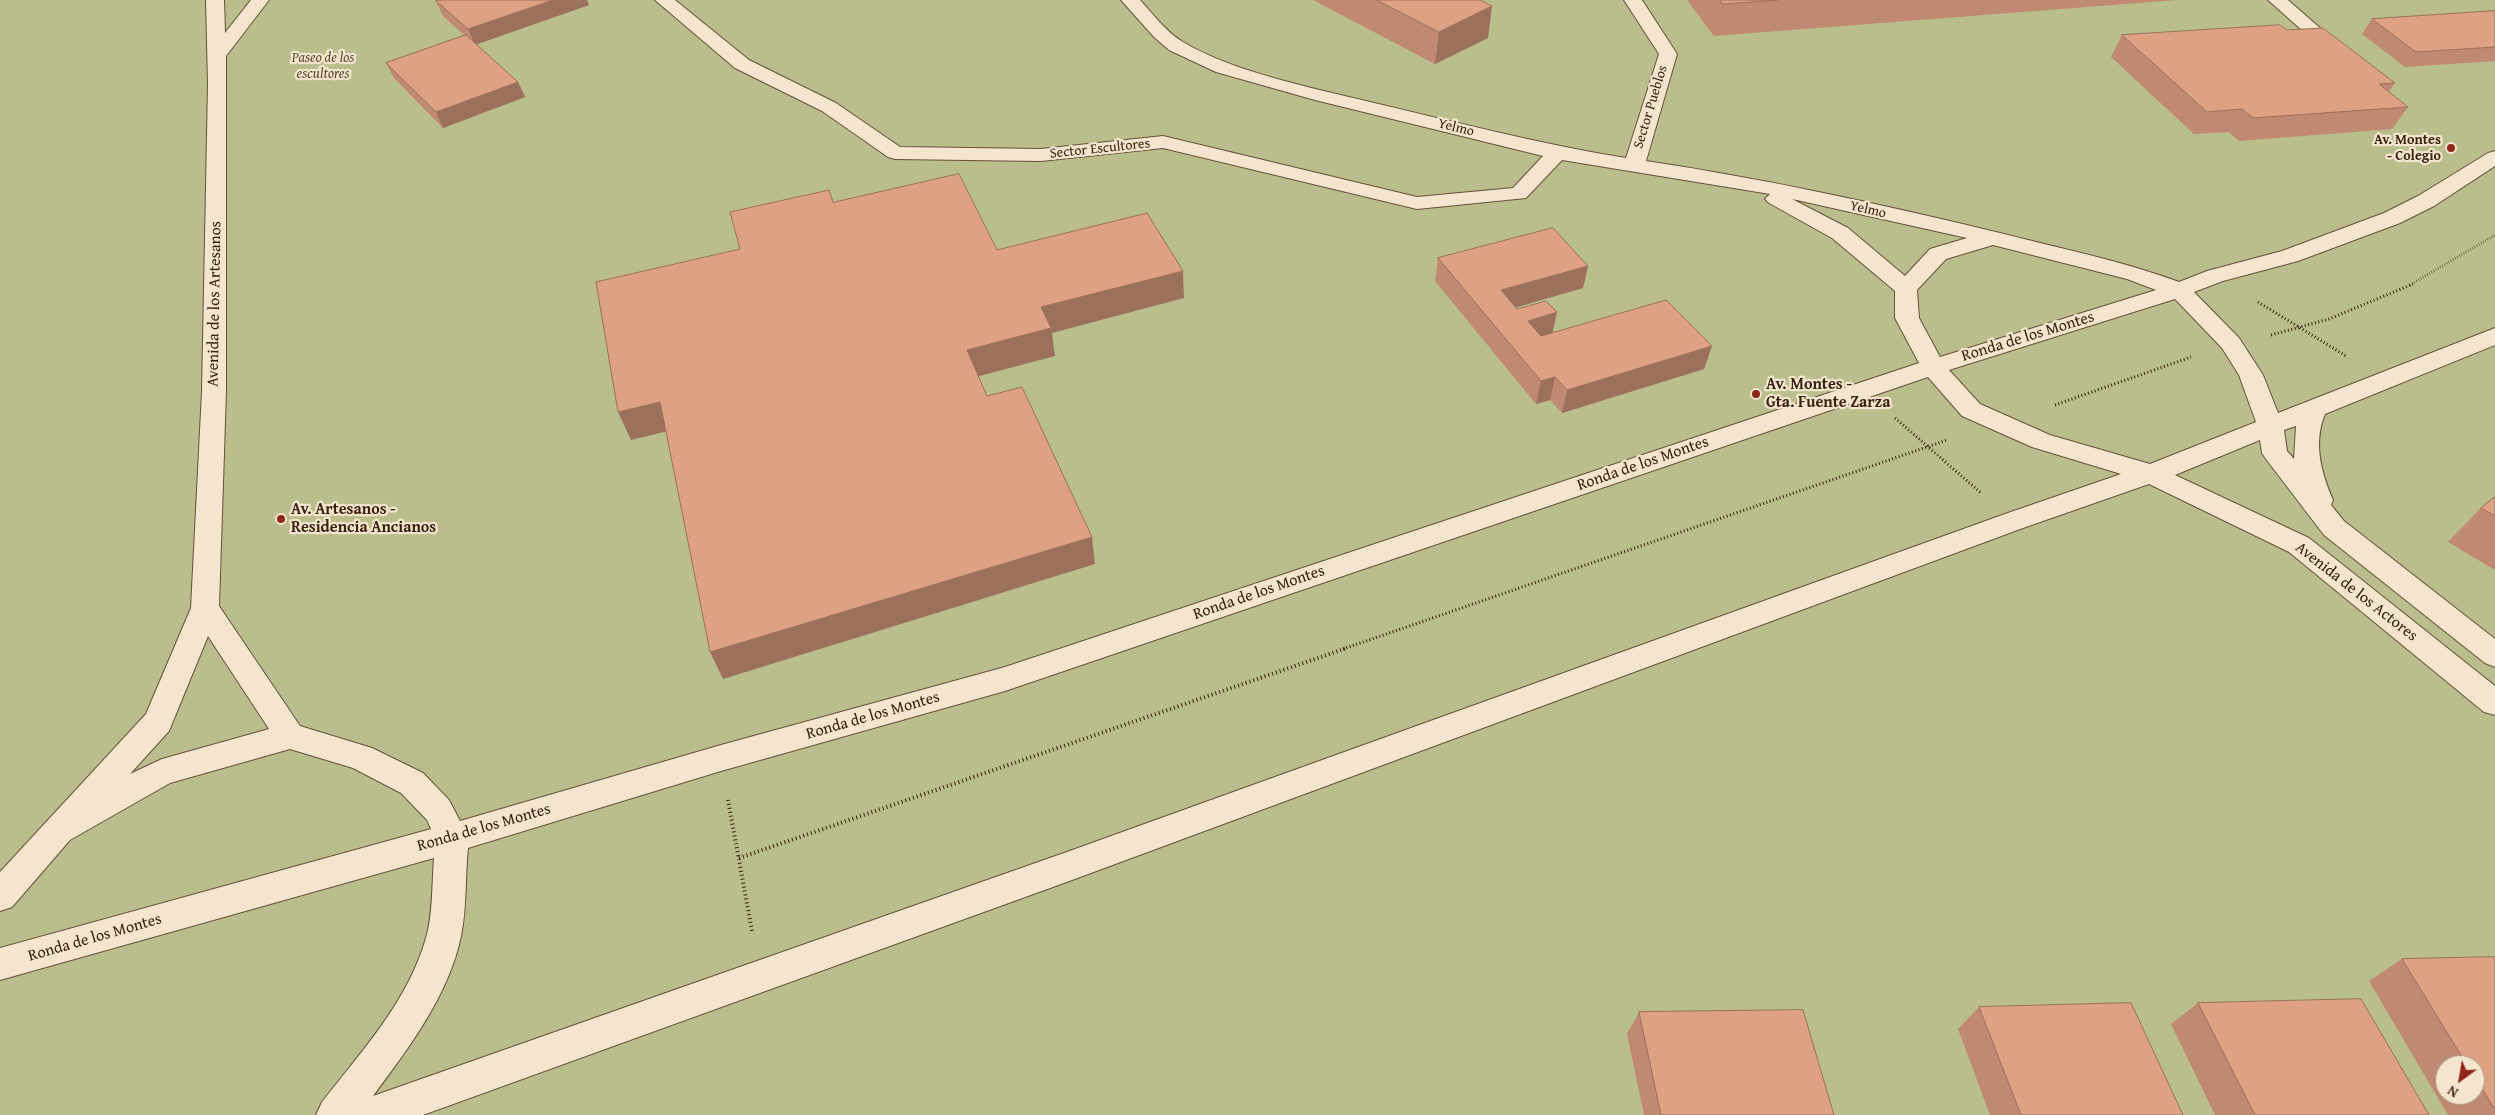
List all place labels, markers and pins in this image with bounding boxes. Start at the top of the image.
place label: Av. Montes - Colegio [2374,132,2441,164]
marker: Av. Montes - Colegio [2445,142,2457,154]
place label: Av. Montes - Gta. Fuente Zarza [1766,375,1890,413]
marker: Av. Montes - Gta. Fuente Zarza [1750,388,1762,400]
place label: Av. Artesanos - Residencia Ancianos [291,500,436,538]
marker: Av. Artesanos - Residencia Ancianos [275,513,287,525]

